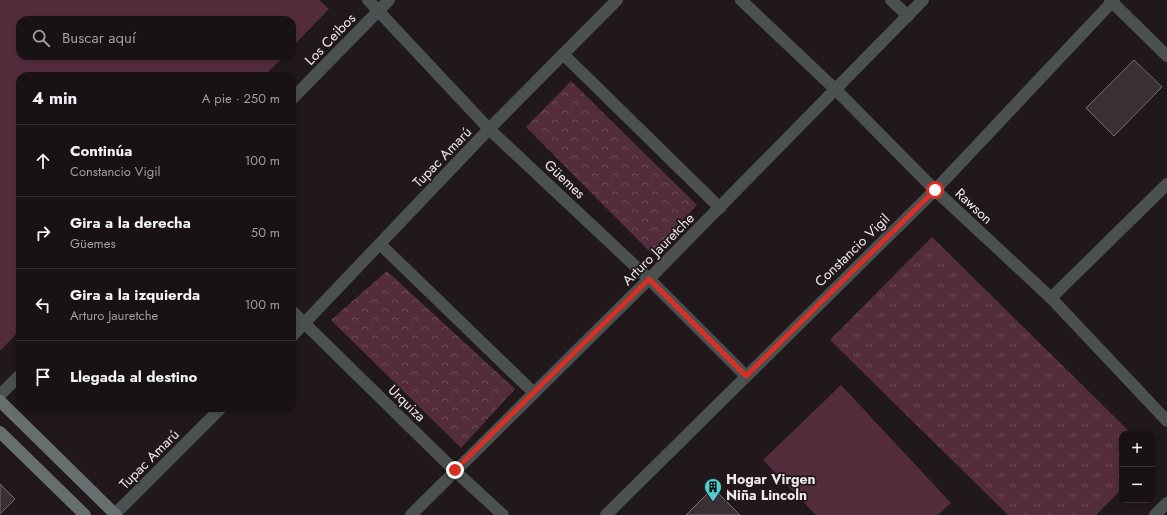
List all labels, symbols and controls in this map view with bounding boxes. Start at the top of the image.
street label: Los Ceibos [300,8,360,70]
search box [16,16,296,60]
icon: search [30,27,52,49]
text: Buscar aquí [62,27,136,49]
text: 4 min [32,86,77,110]
text: A pie · 250 m [202,89,280,108]
street label: Tupac Amarú [408,122,476,192]
text: Continúa [70,140,132,162]
icon: ahead [32,150,54,172]
text: 100 m [245,151,280,170]
street label: Güemes [540,155,590,203]
text: Constancio Vigil [70,162,161,181]
route start [926,181,944,199]
street label: Rawson [951,183,997,229]
street label: Arturo Jauretche [617,208,699,290]
street label: Constancio Vigil [810,209,894,291]
text: Gira a la derecha [70,212,191,234]
icon: right [32,222,54,244]
text: 50 m [251,223,280,242]
text: Güemes [70,234,116,253]
text: Gira a la izquierda [70,284,200,306]
icon: left [32,294,54,316]
text: 100 m [245,295,280,314]
text: Arturo Jauretche [70,306,158,325]
icon: arrive [32,366,54,388]
text: Llegada al destino [70,366,197,388]
street label: Urquiza [384,380,430,426]
street label: Tupac Amarú [115,425,183,493]
map controls [1119,431,1155,503]
button: + [1119,431,1155,467]
route end [446,461,464,479]
button: − [1119,467,1155,503]
place label: Hogar Virgen Niña Lincoln [726,469,816,505]
building icon: Hogar Virgen Niña Lincoln [703,477,723,502]

